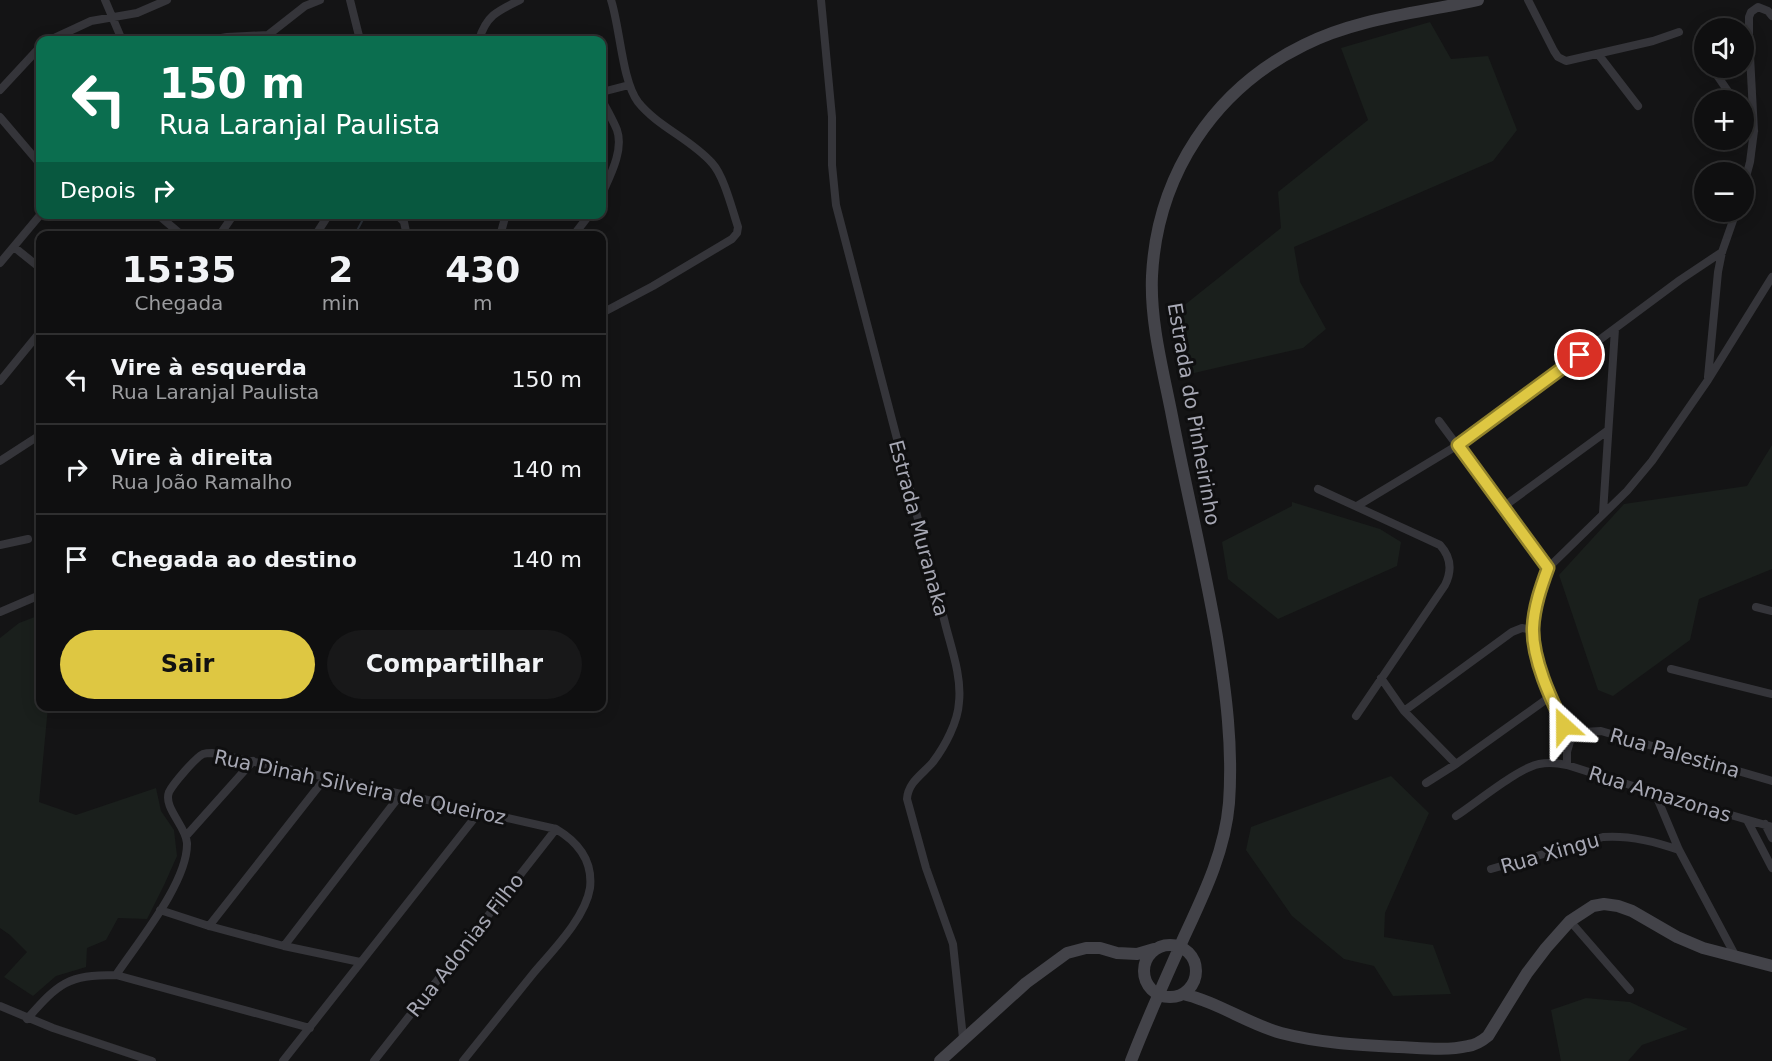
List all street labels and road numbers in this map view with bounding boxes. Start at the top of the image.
street label: Estrada do Pinheirinho [1163,301,1225,527]
street label: Estrada Muranaka [884,437,954,619]
street label: Rua Palestina [1607,723,1743,783]
street label: Rua Dinah Silveira de Queiroz [212,744,508,830]
street label: Rua Amazonas [1586,761,1734,827]
street label: Rua Xingu [1498,827,1602,879]
street label: Rua Adonias Filho [401,868,529,1022]

